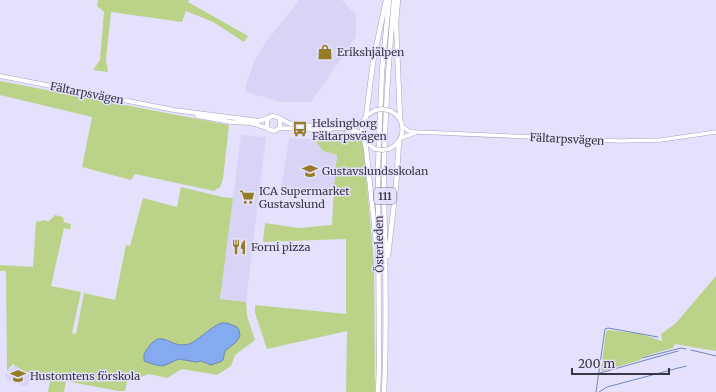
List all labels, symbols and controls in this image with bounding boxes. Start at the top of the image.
shop icon: Erikshjälpen [316,43,334,61]
place label: Erikshjälpen [337,45,405,59]
street label: Fältarpsvägen [49,79,126,107]
place label: Helsingborg Fältarpsvägen [312,116,387,143]
bus stop icon: Helsingborg Fältarpsvägen [291,120,309,138]
street label: Fältarpsvägen [529,130,605,148]
school or university icon: Gustavslundsskolan [301,162,319,180]
place label: Gustavslundsskolan [322,164,429,178]
place label: ICA Supermarket Gustavslund [259,184,350,211]
supermarket icon: ICA Supermarket Gustavslund [238,188,256,206]
road number: 111 [374,188,396,204]
street label: Österleden [371,215,386,273]
restaurant icon: Forni pizza [230,238,248,256]
place label: Forni pizza [251,240,311,254]
scale bar [572,350,669,376]
text: 200 m [578,356,615,371]
school or university icon: Hustomtens förskola [9,367,27,385]
place label: Hustomtens förskola [30,369,140,383]

